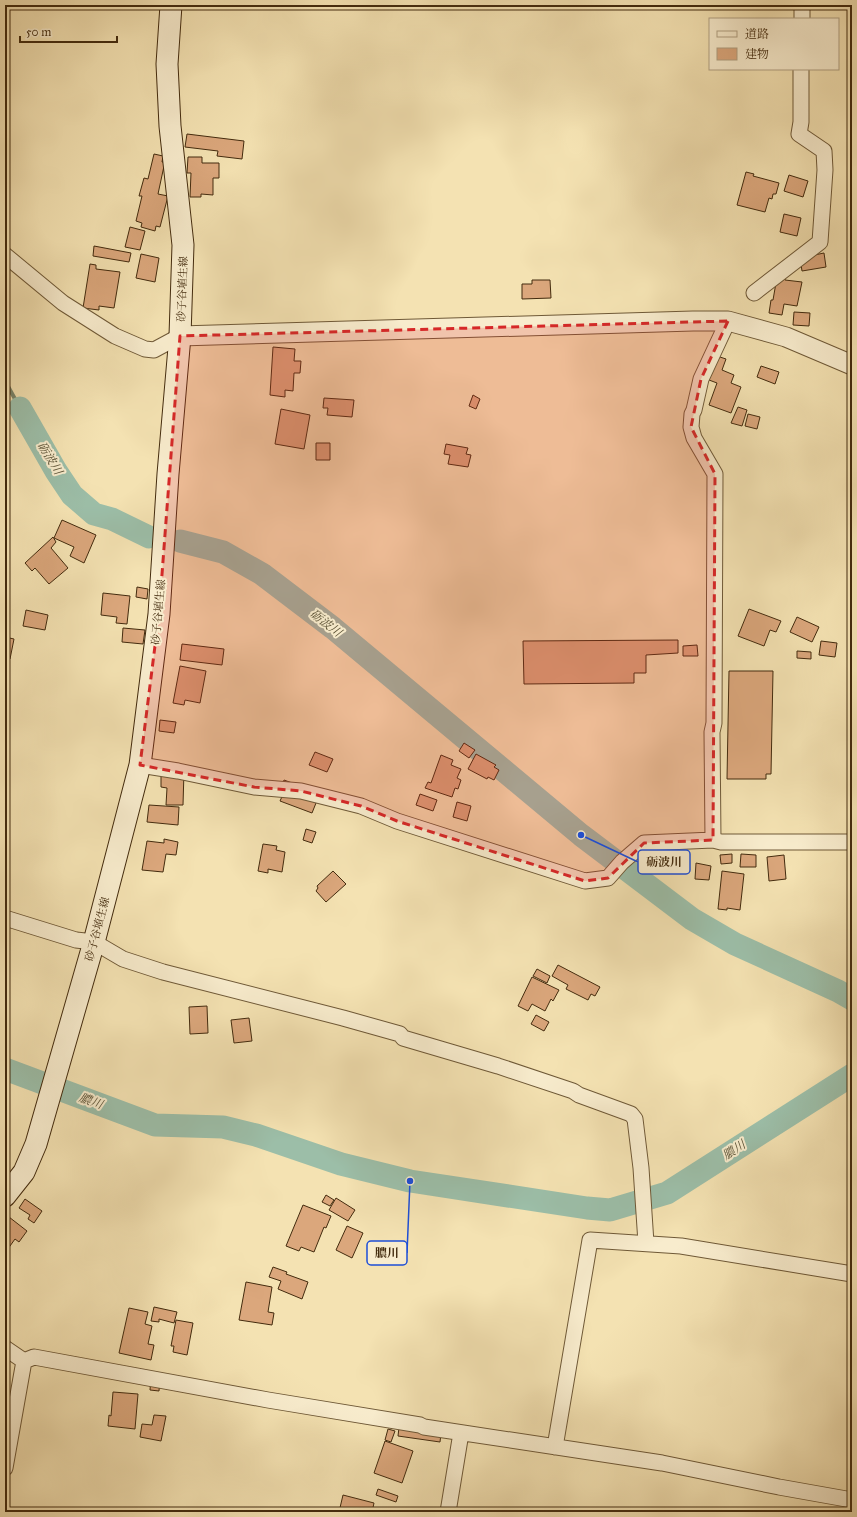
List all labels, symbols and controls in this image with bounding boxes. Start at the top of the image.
scale bar [20,18,117,44]
legend [709,18,839,70]
text: 50 m [26,25,51,39]
text: 道路 [745,27,769,41]
text: 建物 [745,47,769,61]
street label: 砂子谷埴生線 [175,256,190,322]
water label: 砺波川 [35,439,66,479]
street label: 砂子谷埴生線 [149,579,168,645]
water label: 砺波川 [308,606,346,641]
callout: 砺波川 [638,850,690,874]
text: 砺波川 [646,855,682,869]
street label: 砂子谷埴生線 [83,896,112,963]
water label: 膿川 [77,1090,107,1112]
water label: 膿川 [720,1137,750,1162]
callout: 膿川 [367,1241,407,1265]
text: 膿川 [375,1246,399,1260]

